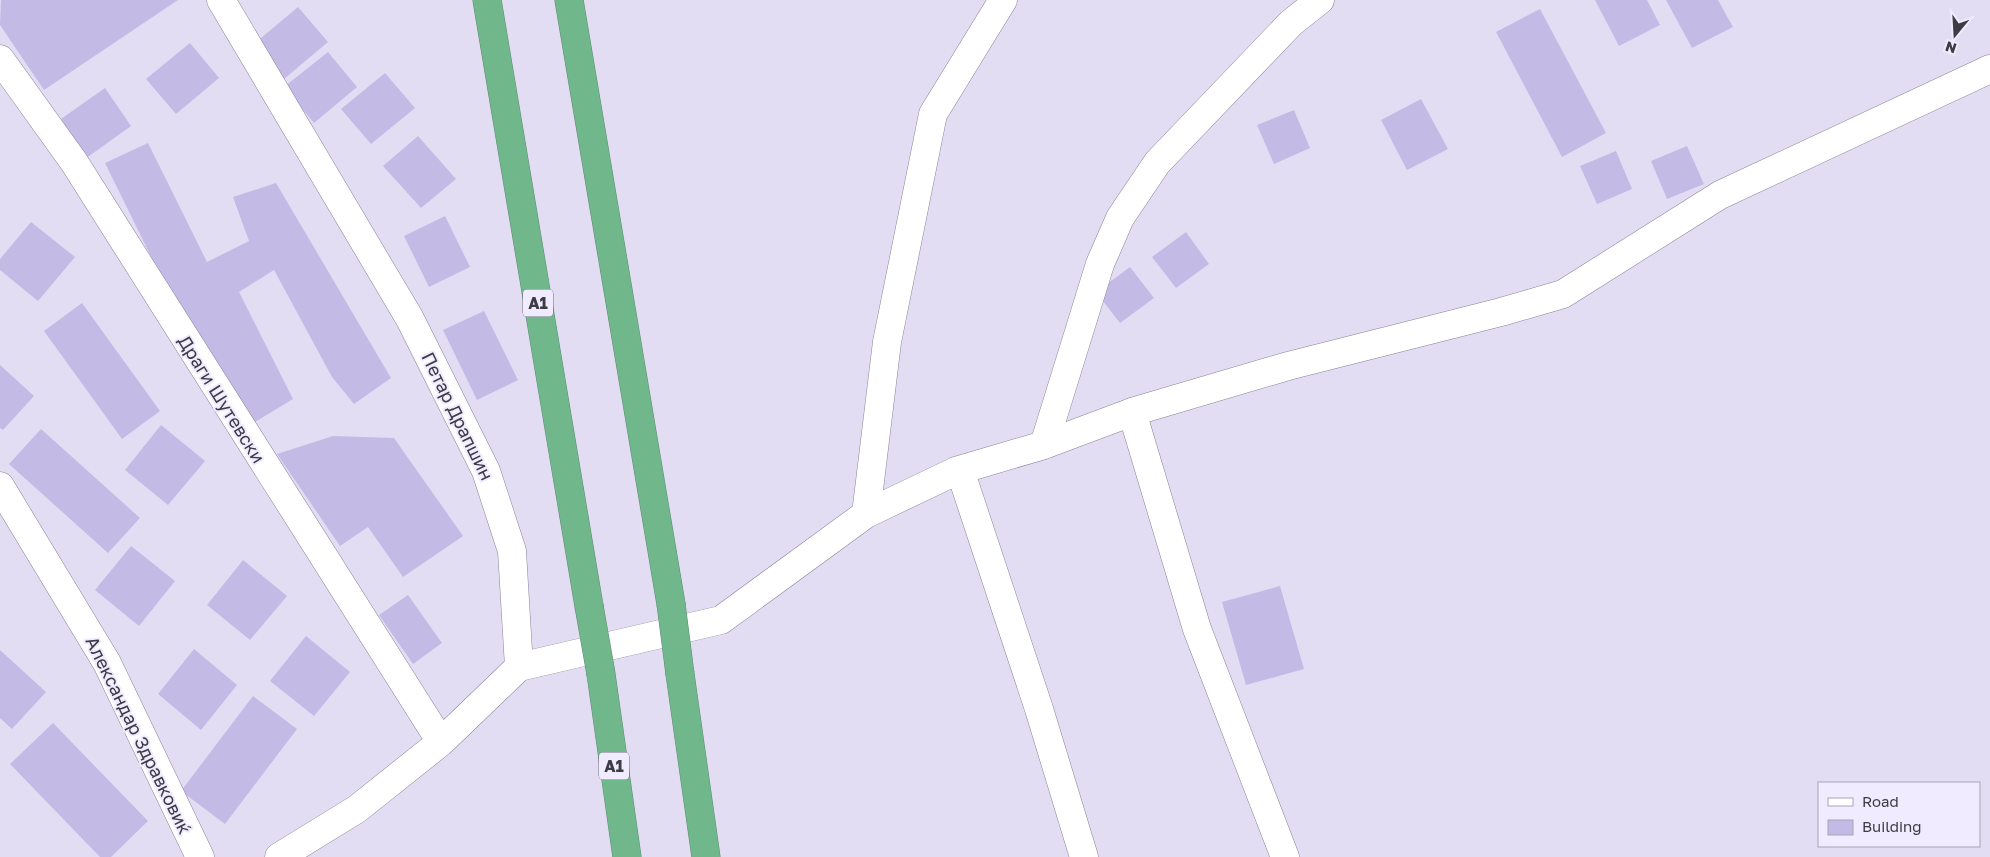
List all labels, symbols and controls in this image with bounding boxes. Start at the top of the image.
north arrow [1930,10,1980,60]
text: N [1943,38,1959,58]
road number: A1 [523,290,553,316]
street label: Драги Шутевски [174,331,270,467]
street label: Петар Драпшин [417,348,499,484]
street label: Александар Здравковиќ [82,633,196,837]
road number: A1 [599,752,629,779]
legend [1818,782,1980,847]
text: Road [1862,792,1899,810]
text: Building [1862,817,1922,835]

